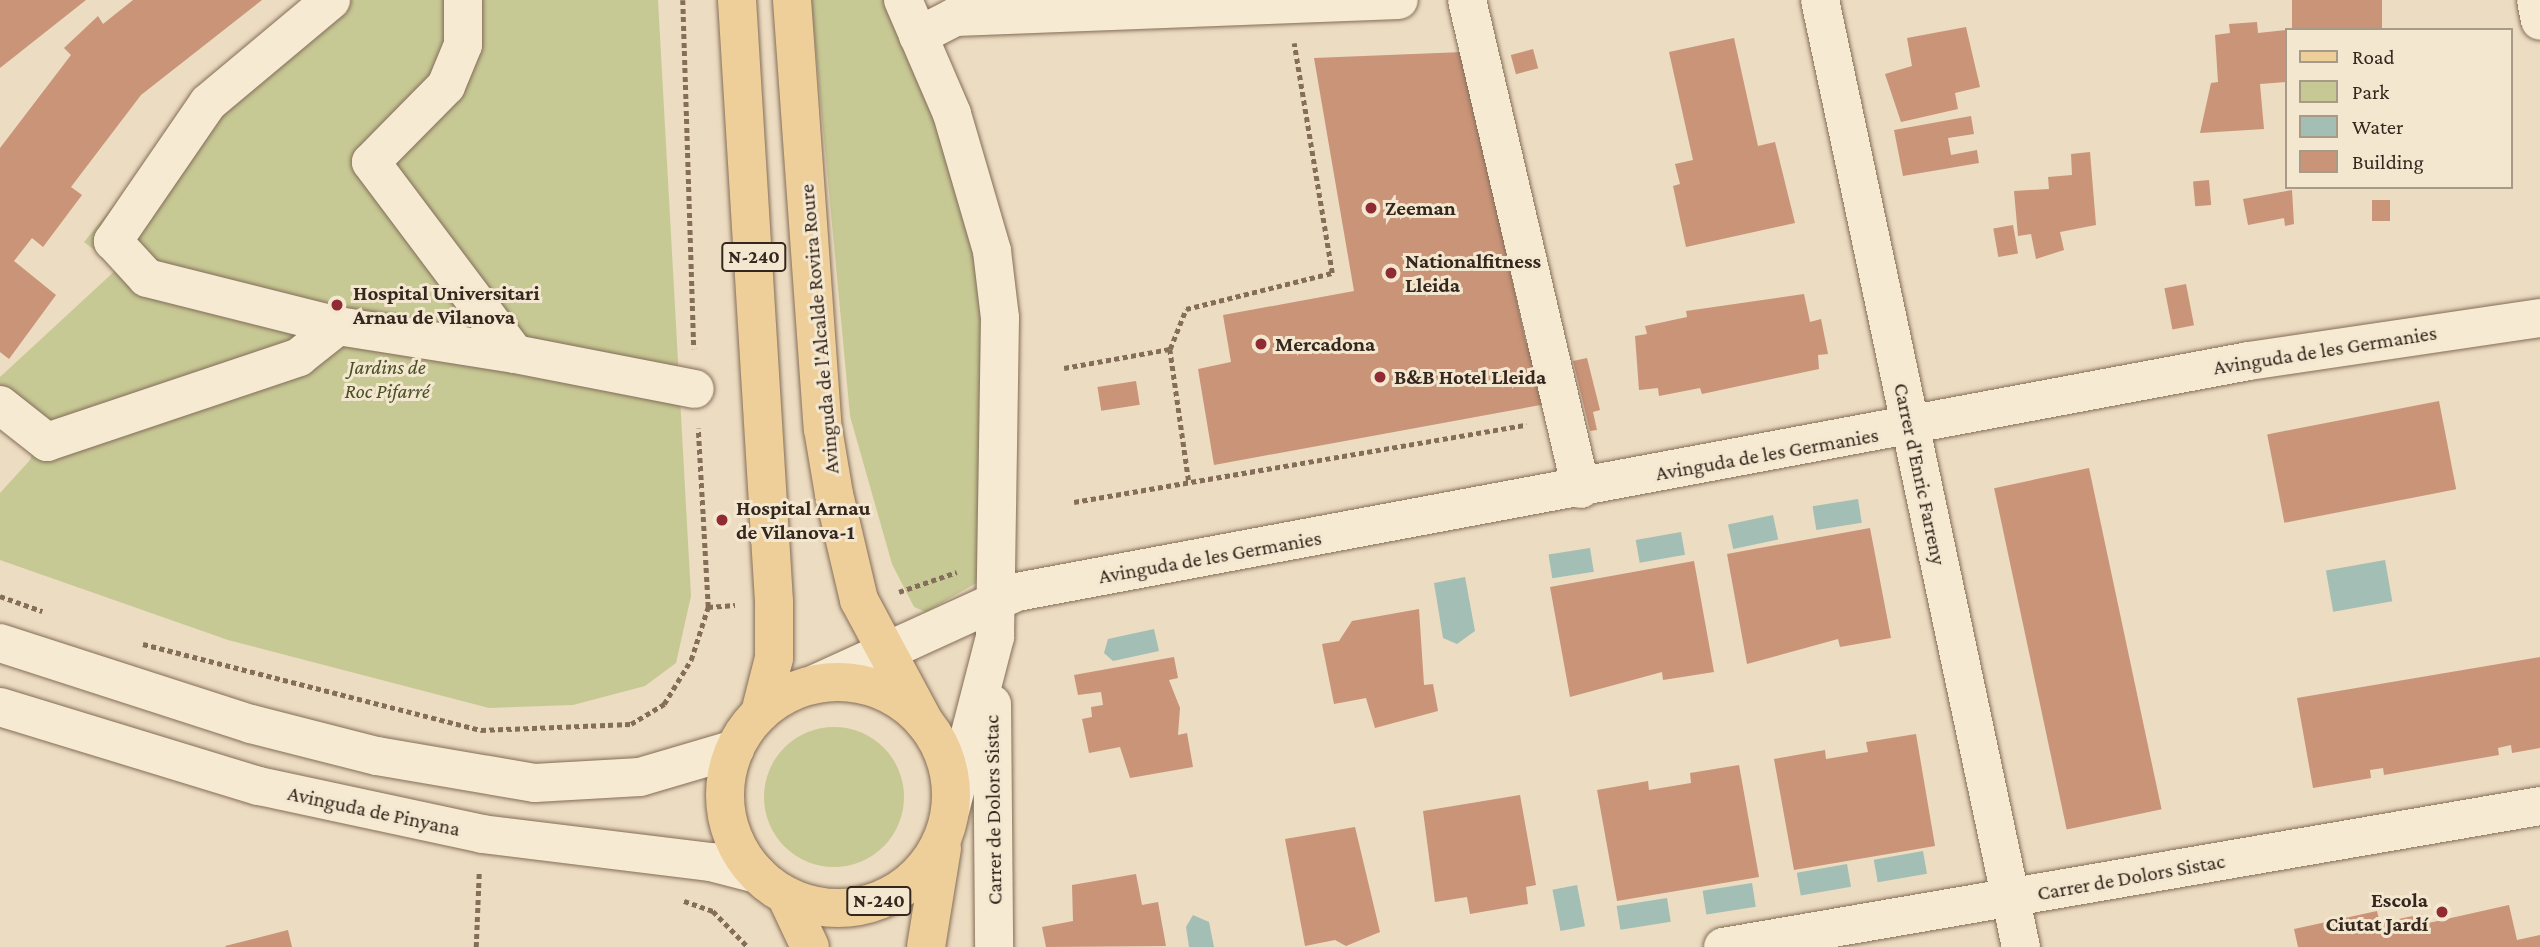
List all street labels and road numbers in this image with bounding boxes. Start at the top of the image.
street label: Avinguda de l'Alcalde Rovira Roure [794,183,844,475]
road number: N-240 [721,242,787,272]
street label: Avinguda de les Germanies [2211,320,2439,380]
street label: Carrer d'Enric Farreny [1888,381,1952,567]
street label: Avinguda de les Germanies [1654,422,1880,486]
street label: Avinguda de les Germanies [1097,525,1323,589]
street label: Carrer de Dolors Sistac [979,715,1007,905]
street label: Avinguda de Pinyana [285,780,463,842]
street label: Carrer de Dolors Sistac [2035,848,2227,906]
road number: N-240 [846,886,912,917]

